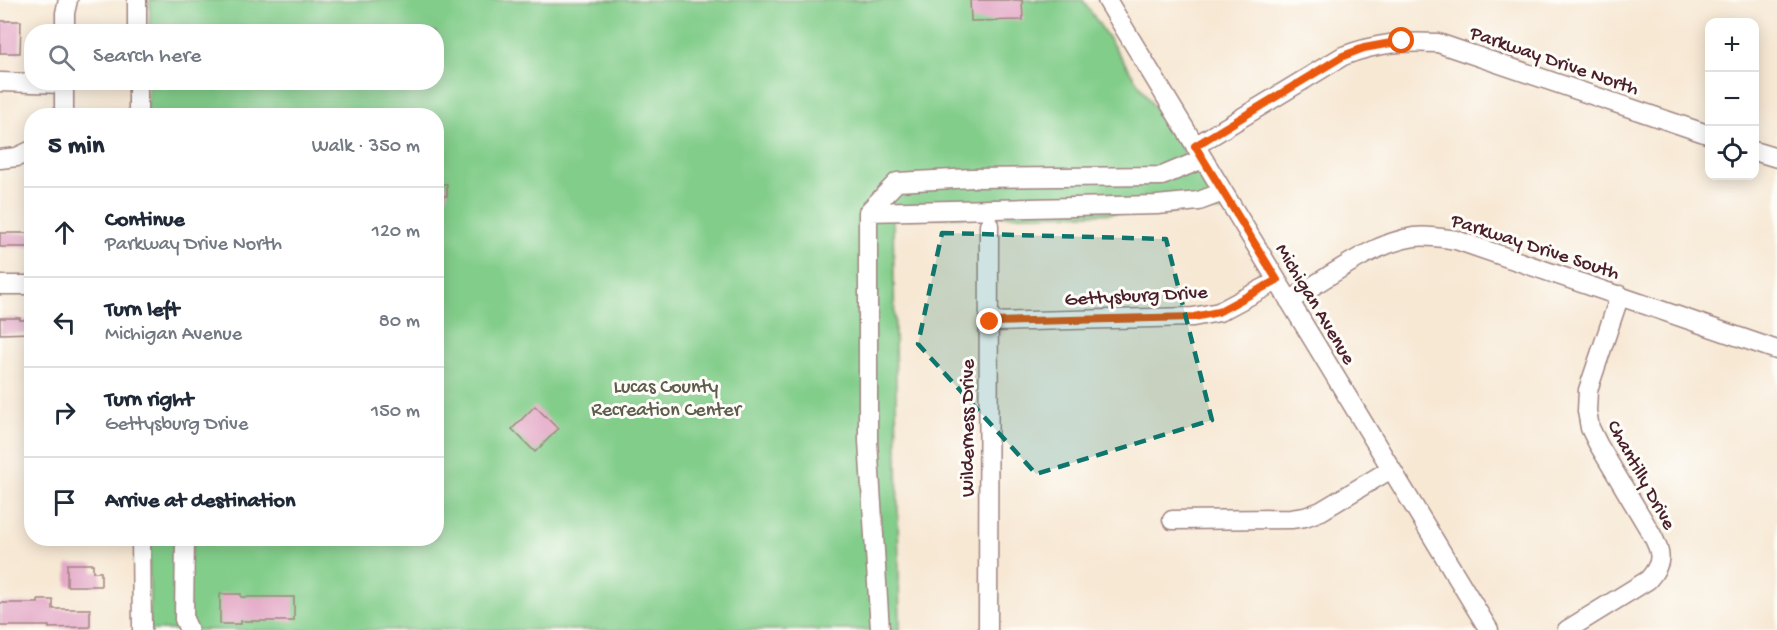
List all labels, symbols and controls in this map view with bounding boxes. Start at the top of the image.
map controls [1705,18,1759,180]
button: + [1705,18,1759,72]
street label: Parkway Drive North [1465,22,1642,102]
search box [24,24,444,90]
route start [1388,27,1414,53]
icon: search [45,41,78,74]
text: Search here [93,44,201,70]
button: − [1705,72,1759,126]
button: locate [1705,126,1759,180]
text: 5 min [48,132,104,163]
text: Walk · 350 m [312,136,420,159]
text: Continue [105,208,185,234]
street label: Parkway Drive South [1447,210,1622,286]
icon: ahead [48,216,81,249]
text: 120 m [372,221,420,244]
text: Parkway Drive North [105,234,282,257]
street label: Michigan Avenue [1269,240,1359,370]
street label: Gettysburg Drive [1064,282,1209,313]
text: Turn left [105,298,179,324]
icon: left [48,306,81,339]
route end [976,308,1002,334]
text: 80 m [379,311,420,334]
text: Michigan Avenue [105,324,242,347]
street label: Wilderness Drive [958,358,981,497]
park label: Lucas County Recreation Center [591,377,743,423]
text: Turn right [105,388,193,414]
icon: right [48,396,81,429]
text: 150 m [371,401,420,424]
text: Gettysburg Drive [105,414,248,437]
street label: Chantilly Drive [1600,417,1680,535]
icon: arrive [48,486,81,519]
text: Arrive at destination [105,489,295,515]

